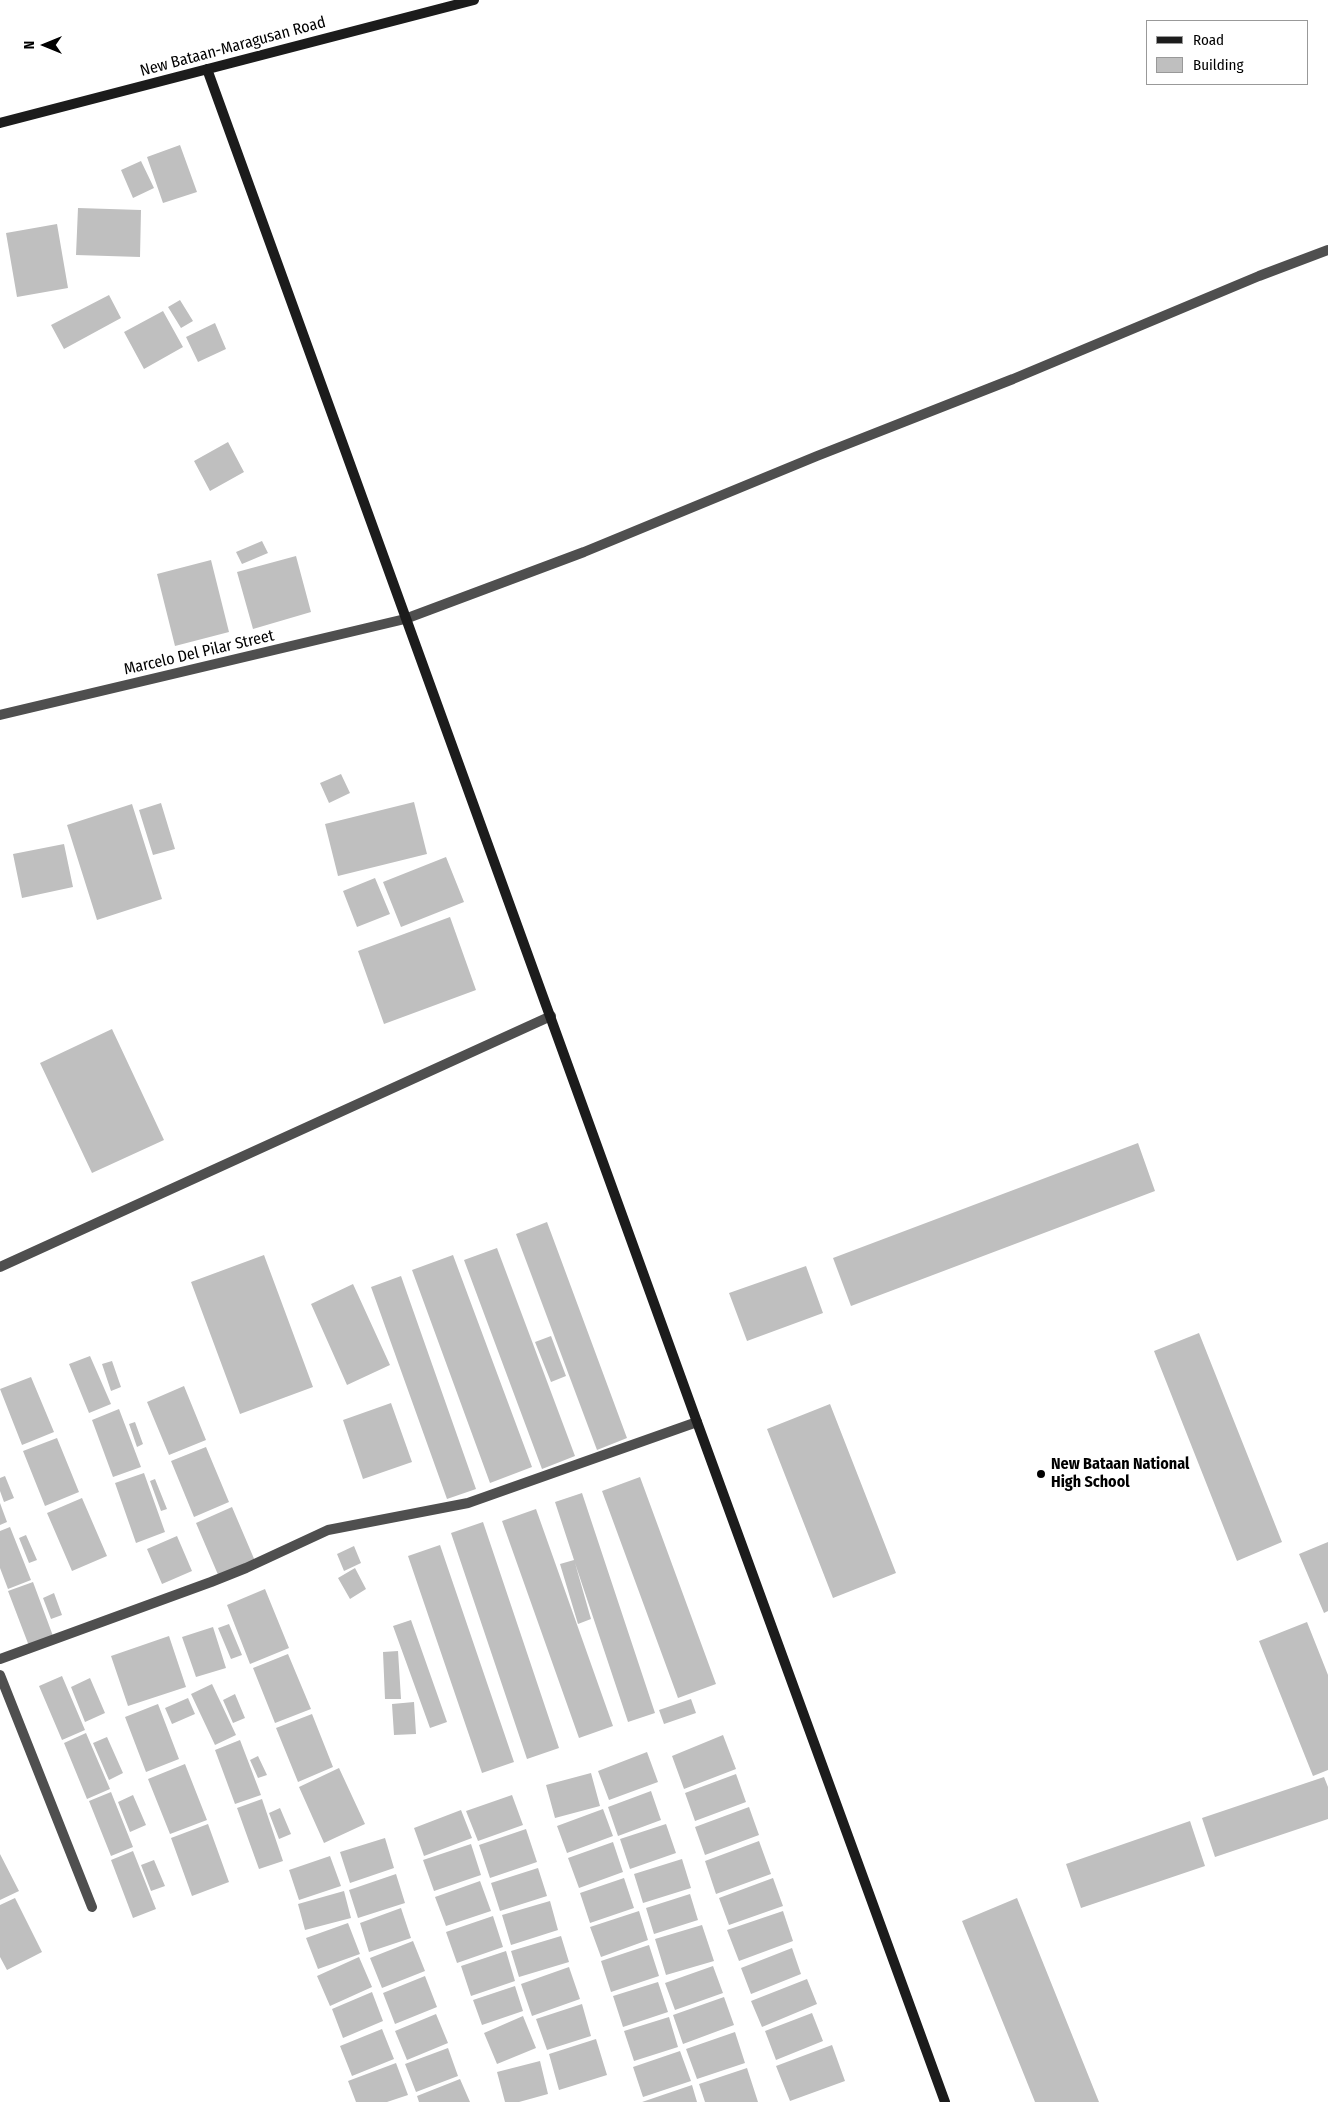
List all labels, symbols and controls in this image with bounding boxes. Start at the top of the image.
street label: New Bataan-Maragusan Road [138,13,328,81]
north arrow [20,20,70,70]
legend [1146,20,1308,85]
text: Road [1193,31,1224,49]
text: N [21,41,38,49]
text: Building [1193,56,1244,74]
street label: Marcelo Del Pilar Street [122,626,276,680]
place label: New Bataan National High School [1051,1455,1189,1493]
marker: New Bataan National High School [1035,1468,1047,1480]

